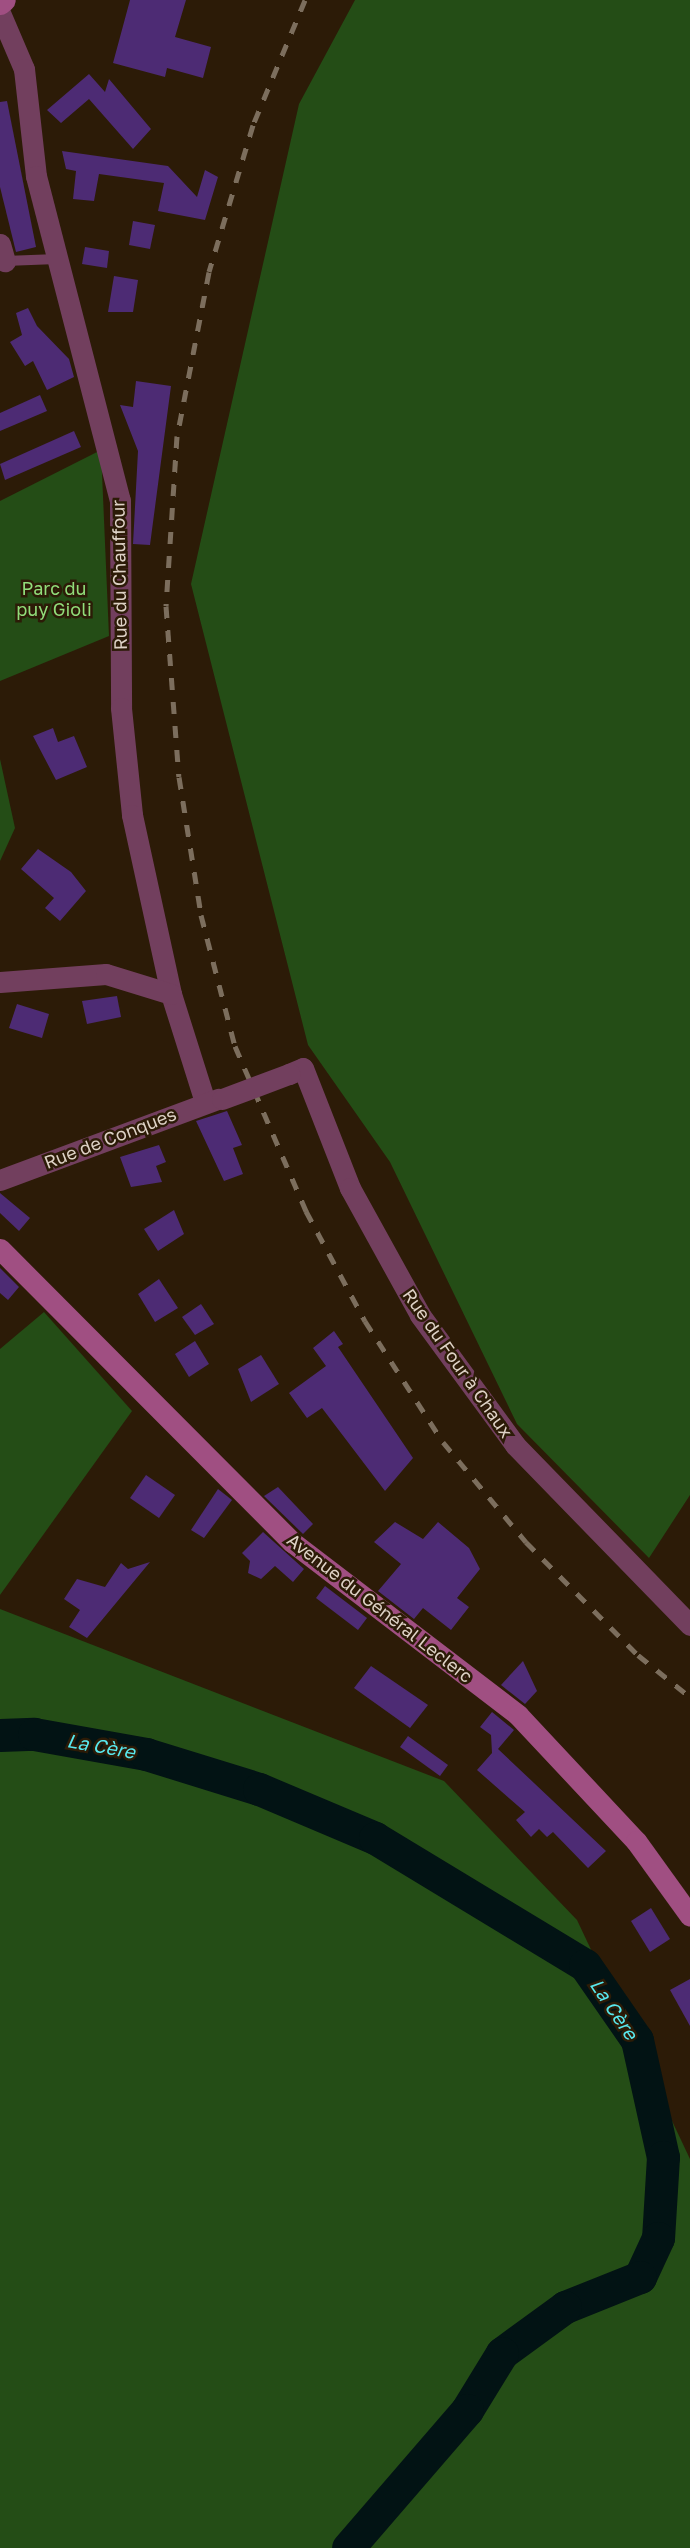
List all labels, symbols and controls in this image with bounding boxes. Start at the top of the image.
street label: Rue du Chauffour [107,500,131,650]
park label: Parc du puy Gioli [16,578,92,620]
street label: Rue de Conques [41,1103,179,1173]
street label: Rue du Four à Chaux [398,1284,518,1442]
street label: Avenue du Général Leclerc [283,1529,477,1687]
water label: La Cère [65,1729,137,1763]
water label: La Cère [585,1974,643,2044]

